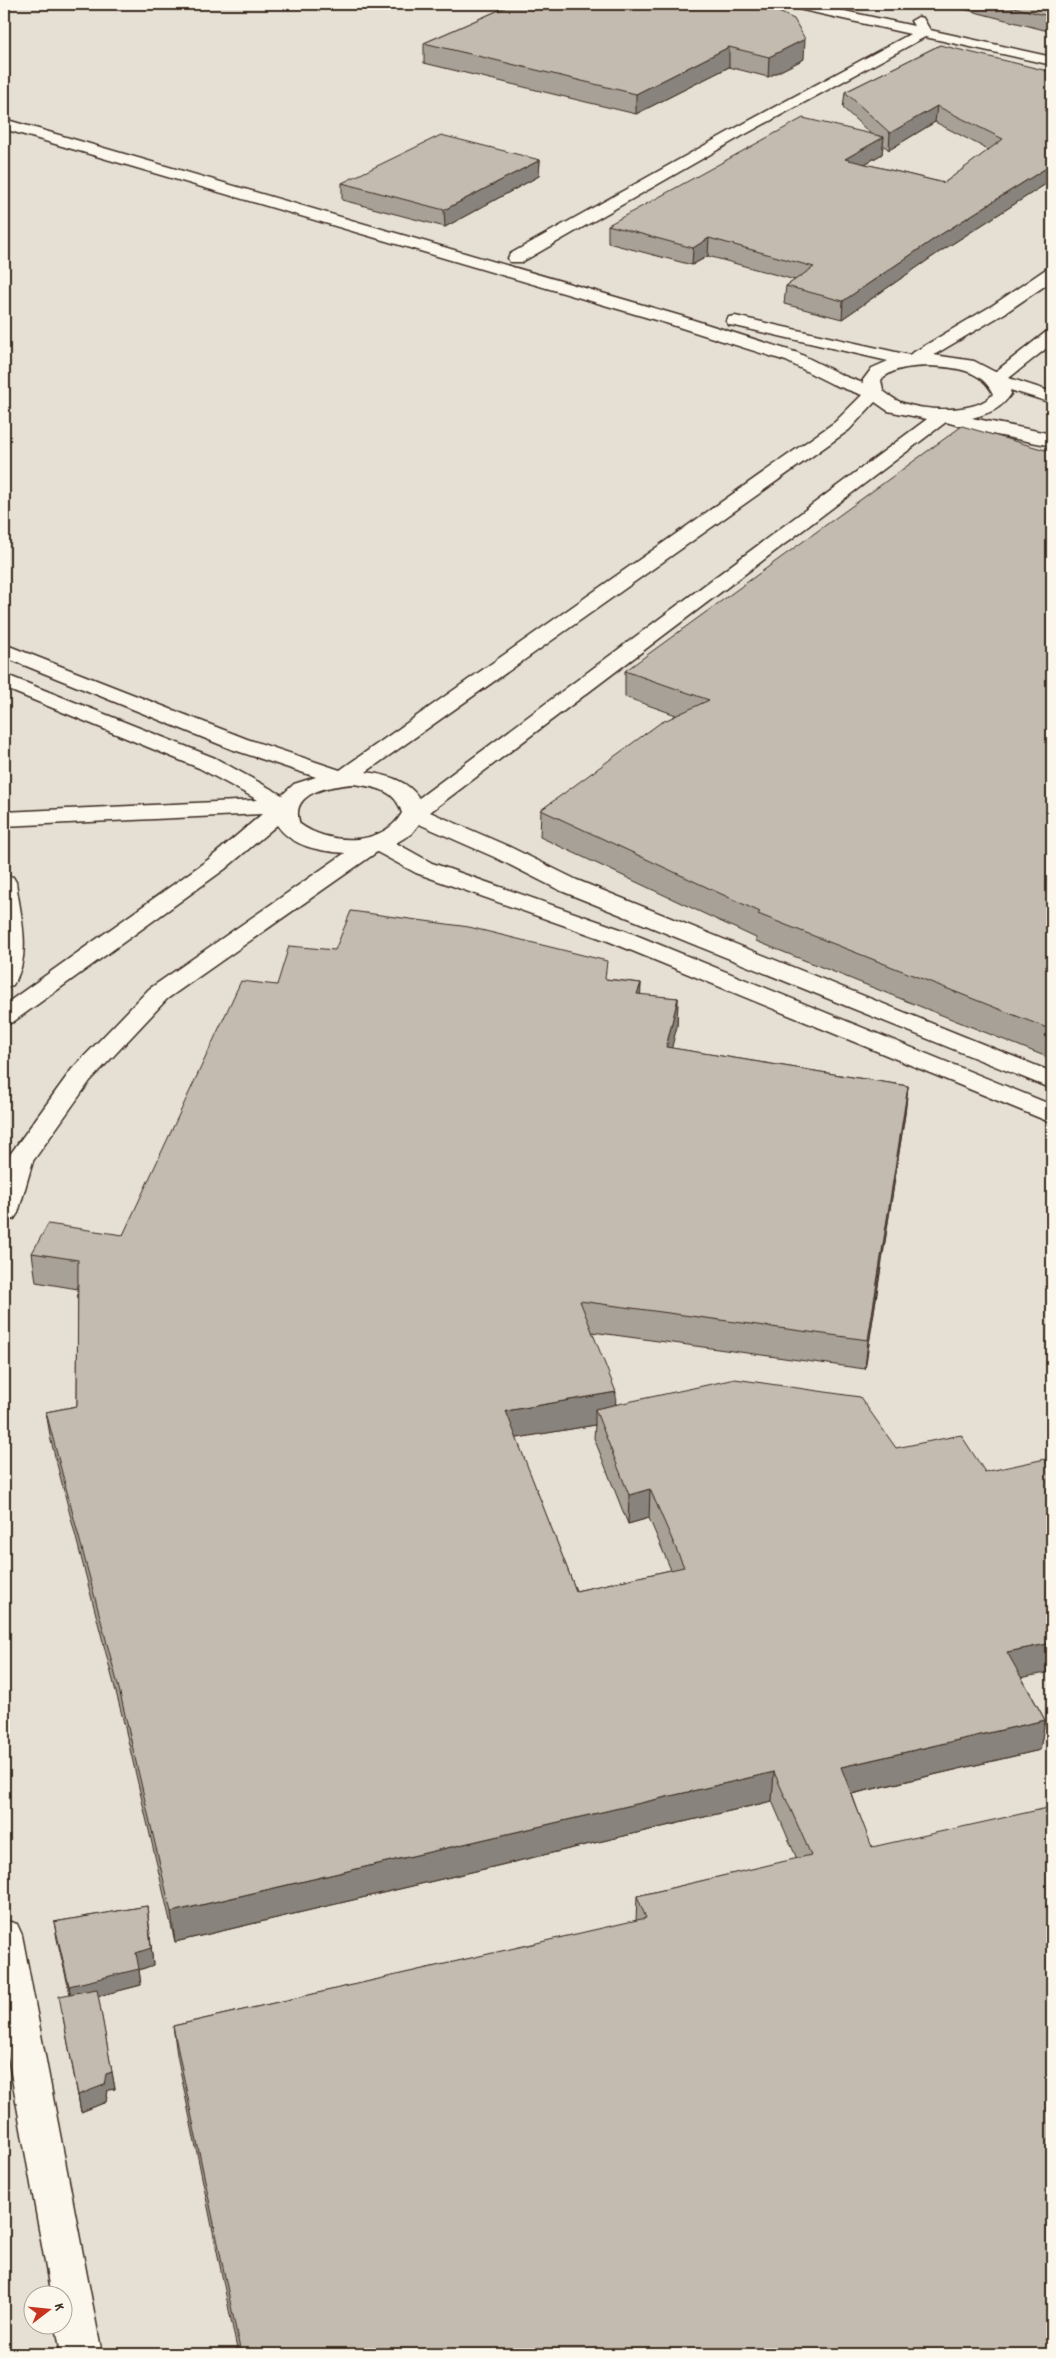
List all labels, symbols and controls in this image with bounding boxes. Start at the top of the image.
north arrow [22,2286,72,2336]
text: K [48,2301,69,2313]

